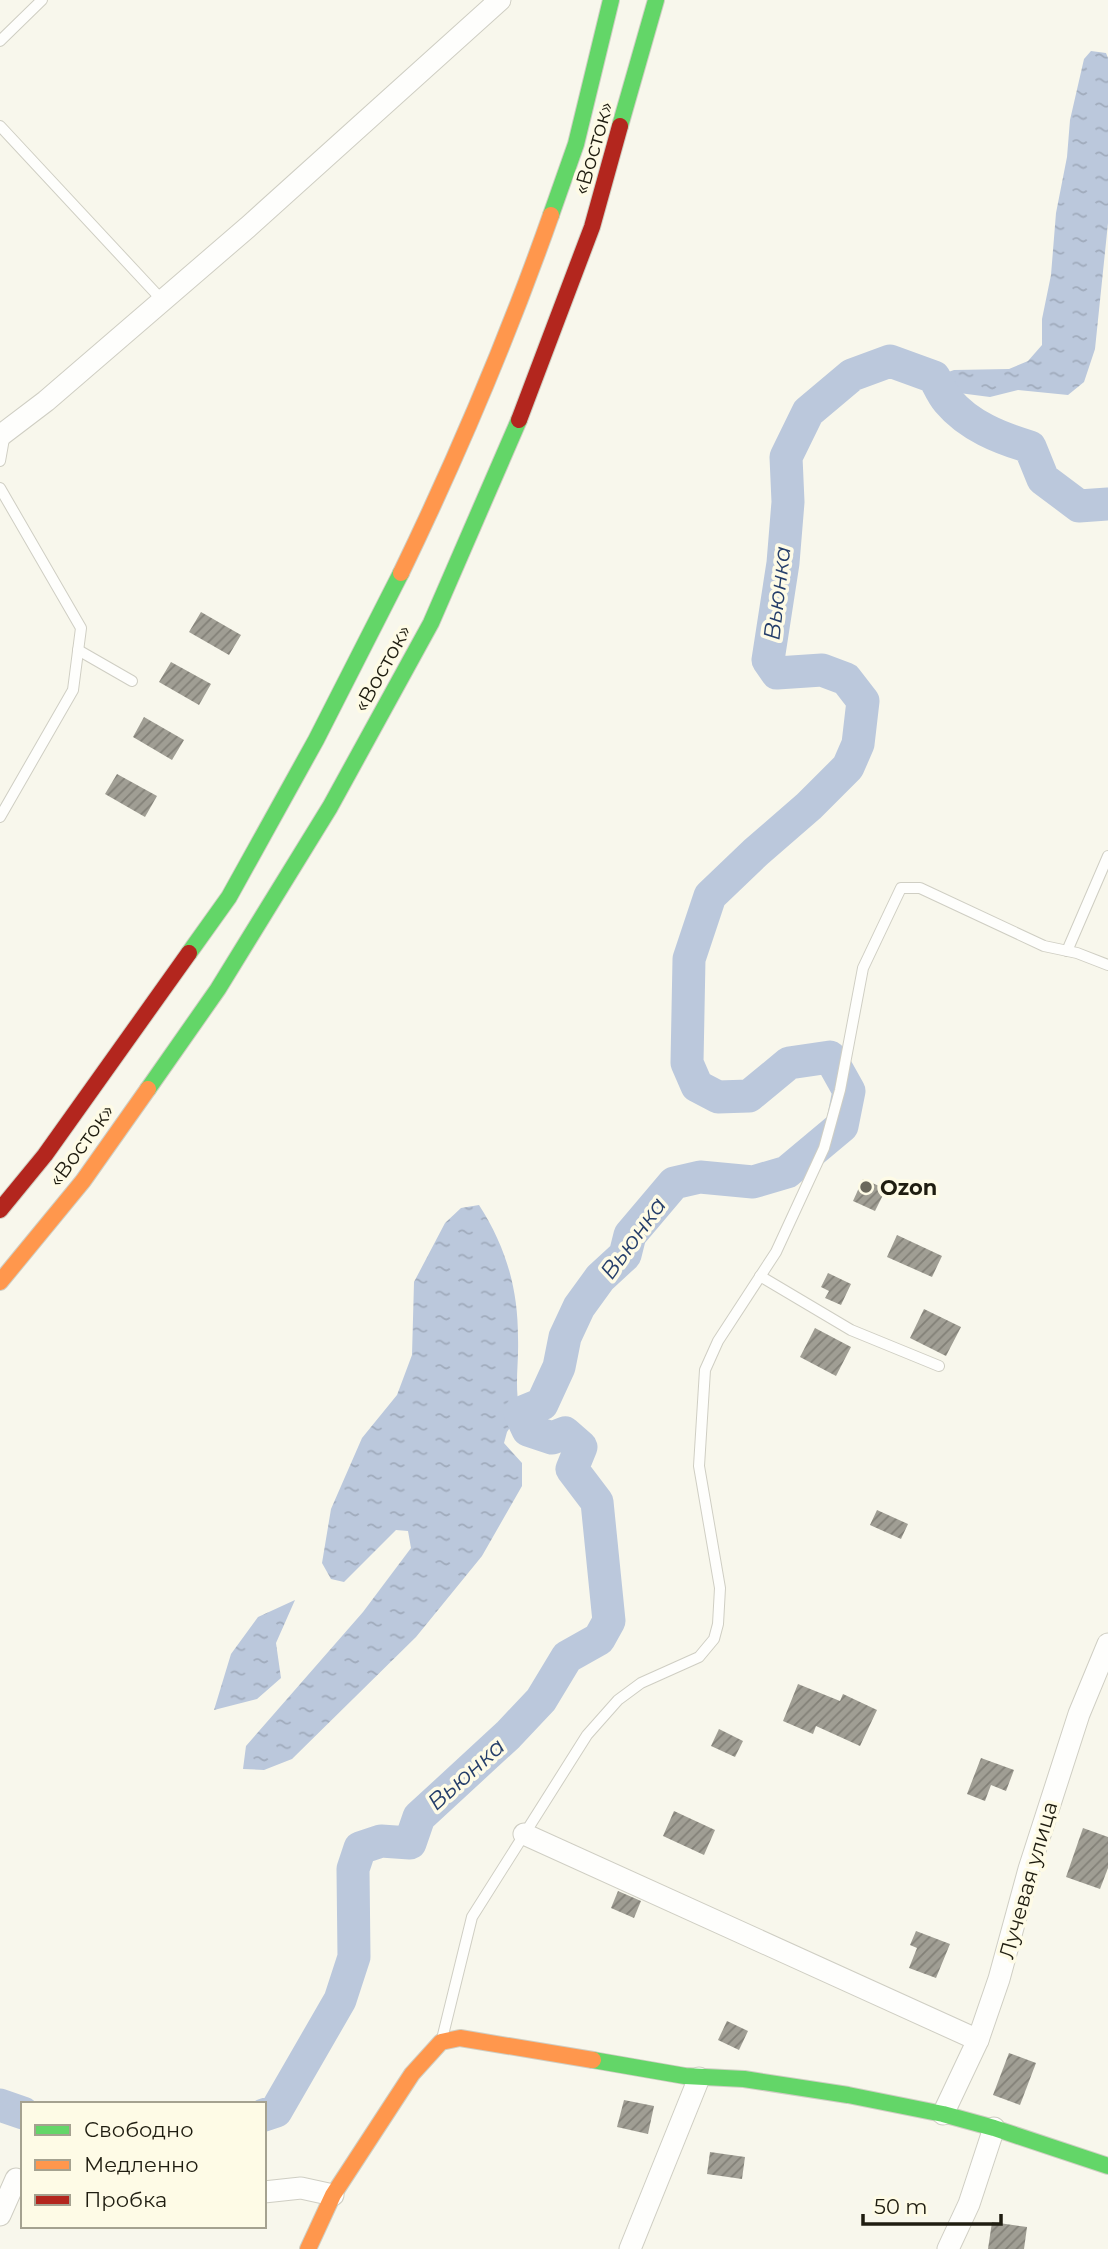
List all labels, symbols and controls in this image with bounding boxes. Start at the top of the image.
street label: «Восток» [568,99,618,197]
water label: Вьюнка [757,544,797,642]
street label: «Восток» [348,620,416,716]
street label: «Восток» [43,1099,119,1191]
place label: Ozon [880,1175,937,1200]
marker: Ozon [858,1179,874,1195]
water label: Вьюнка [594,1191,672,1285]
water label: Вьюнка [421,1732,511,1816]
street label: Лучевая улица [994,1798,1062,1962]
legend [21,2102,266,2228]
text: Свободно [84,2117,194,2142]
text: Медленно [84,2152,199,2177]
scale bar [863,2182,1001,2226]
text: Пробка [84,2187,167,2212]
text: 50 m [874,2194,928,2219]

